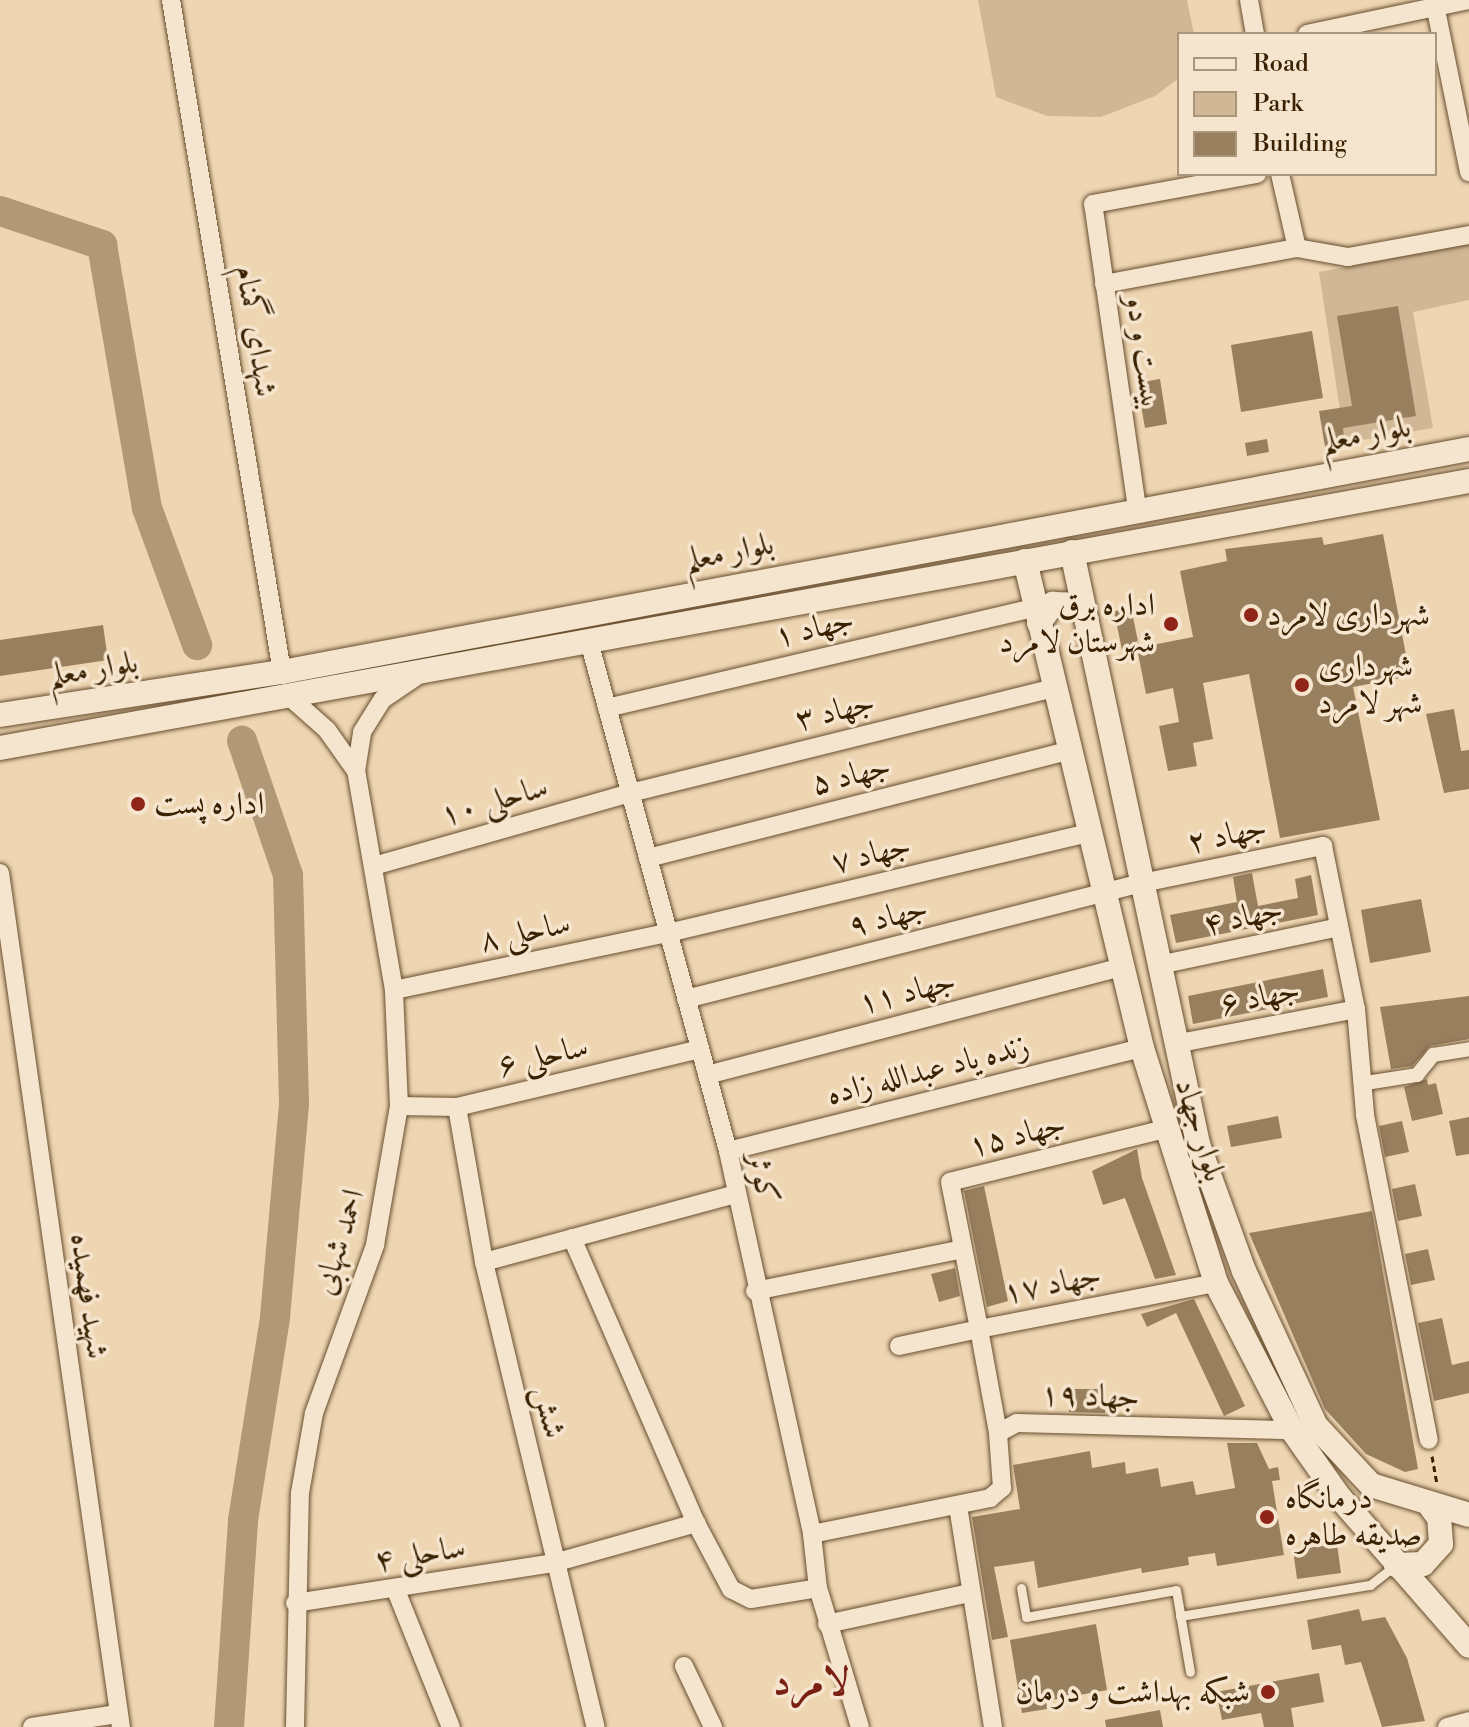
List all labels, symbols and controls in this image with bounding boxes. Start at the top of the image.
legend [1177,32,1437,176]
text: Road [1253,49,1309,79]
text: Park [1253,89,1303,119]
text: Building [1253,129,1347,159]
street label: شهدای گمنام [227,263,285,399]
street label: بیست و دو [1117,292,1171,412]
street label: بلوار معلم [1318,407,1414,461]
street label: بلوار معلم [681,525,777,579]
place label: اداره برق شهرستان لامرد [999,587,1155,662]
place label: شهرداری لامرد [1267,596,1430,634]
street label: جهاد ۱ [770,600,858,656]
marker: شهرداری لامرد [1242,606,1260,624]
marker: اداره برق شهرستان لامرد [1162,615,1180,633]
street label: بلوار معلم [45,643,141,695]
place label: شهرداری شهر لامرد [1318,648,1422,723]
marker: شهرداری شهر لامرد [1293,676,1311,694]
street label: جهاد ۳ [791,683,879,739]
street label: جهاد ۵ [807,747,895,803]
street label: ساحلی ۱۰ [436,767,552,835]
place label: اداره پست [154,785,264,823]
marker: اداره پست [129,795,147,813]
street label: جهاد ۲ [1184,808,1270,862]
street label: جهاد ۷ [827,826,915,882]
street label: جهاد ۹ [844,889,932,945]
street label: جهاد ۴ [1200,890,1286,944]
street label: ساحلی ۸ [476,904,574,960]
street label: جهاد ۱۱ [854,961,960,1023]
street label: جهاد ۶ [1217,970,1303,1024]
street label: زنده یاد عبدالله زاده [823,1026,1033,1114]
street label: ساحلی ۶ [494,1027,592,1085]
street label: بلوار جهاد [1166,1074,1234,1186]
street label: جهاد ۱۵ [964,1104,1070,1166]
street label: کوثر [739,1149,787,1207]
street label: احمد شهابی [305,1185,373,1299]
street label: شهید فهمیده [61,1231,117,1361]
street label: جهاد ۱۷ [1000,1256,1104,1312]
street label: جهاد ۱۹ [1040,1375,1140,1417]
street label: شش [524,1382,574,1442]
place label: درمانگاه صدیقه طاهره [1285,1480,1422,1555]
marker: درمانگاه صدیقه طاهره [1256,1506,1278,1528]
street label: ساحلی ۴ [372,1528,468,1580]
district label: لامرد [773,1658,849,1706]
place label: شبکه بهداشت و درمان [1015,1673,1250,1711]
marker: شبکه بهداشت و درمان [1257,1681,1279,1703]

